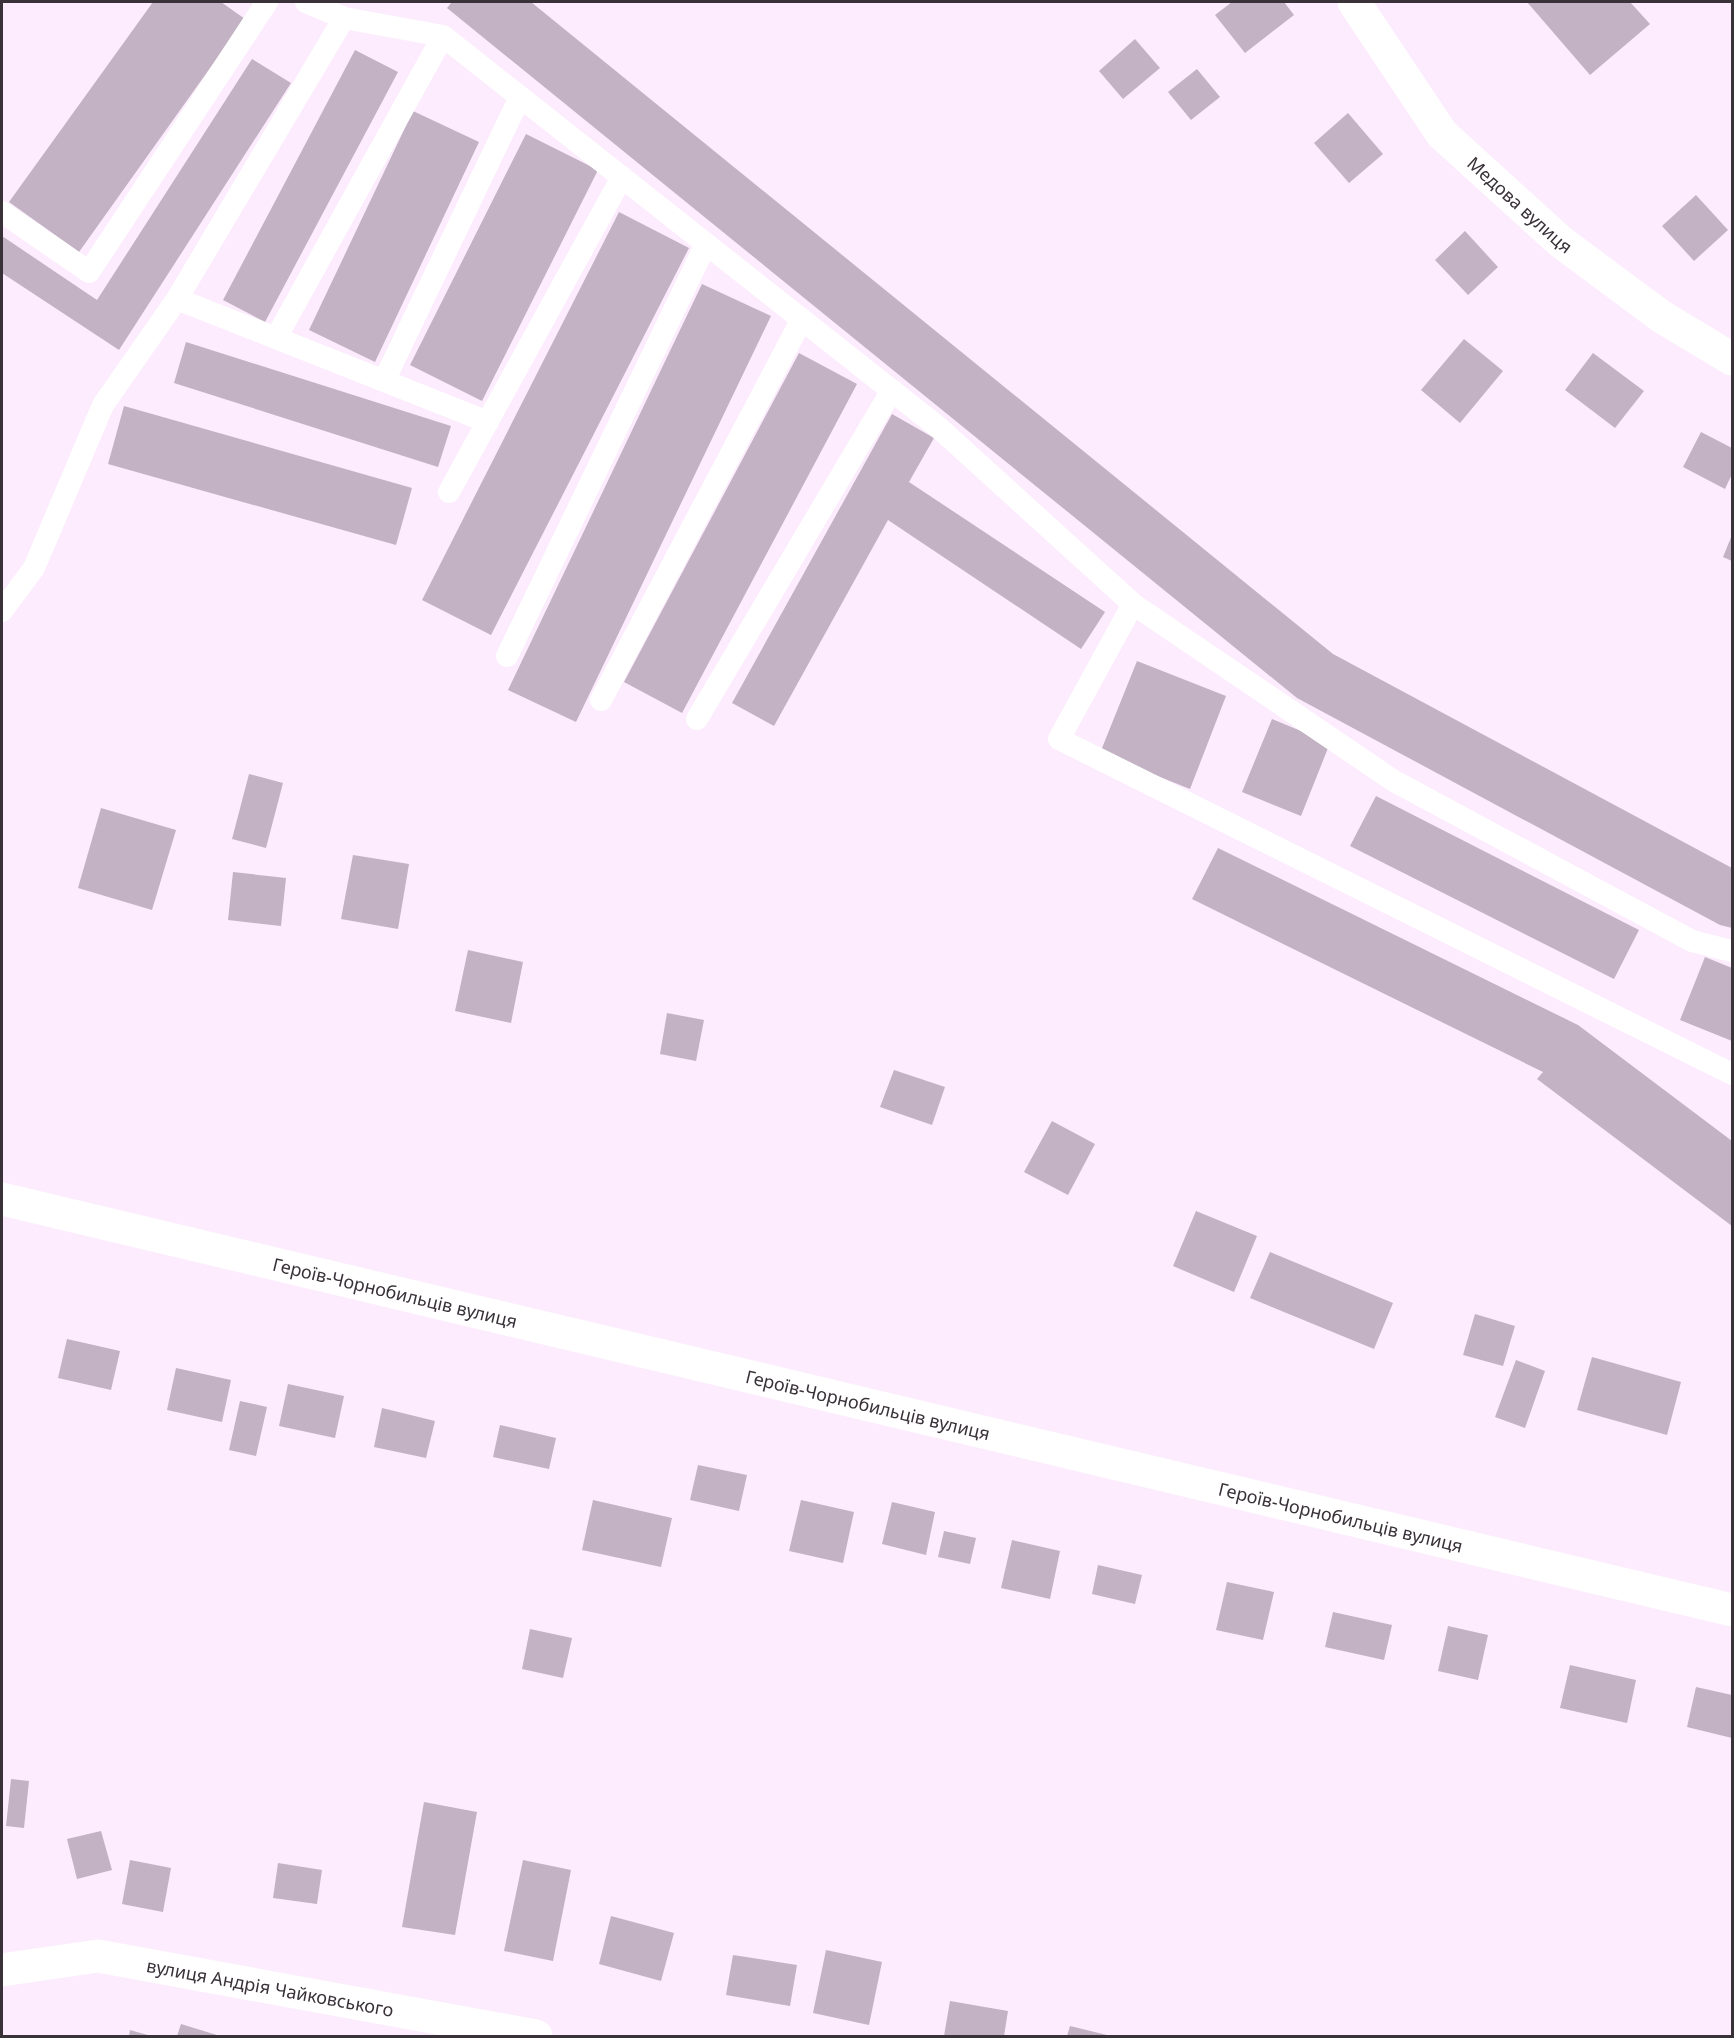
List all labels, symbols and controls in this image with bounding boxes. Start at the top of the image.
street label: Медова вулиця [1462,151,1578,259]
street label: Героїв-Чорнобильців вулиця [270,1252,520,1333]
street label: Героїв-Чорнобильців вулиця [743,1364,993,1445]
street label: Героїв-Чорнобильців вулиця [1216,1476,1465,1558]
street label: вулиця Андрія Чайковського [145,1953,396,2022]

